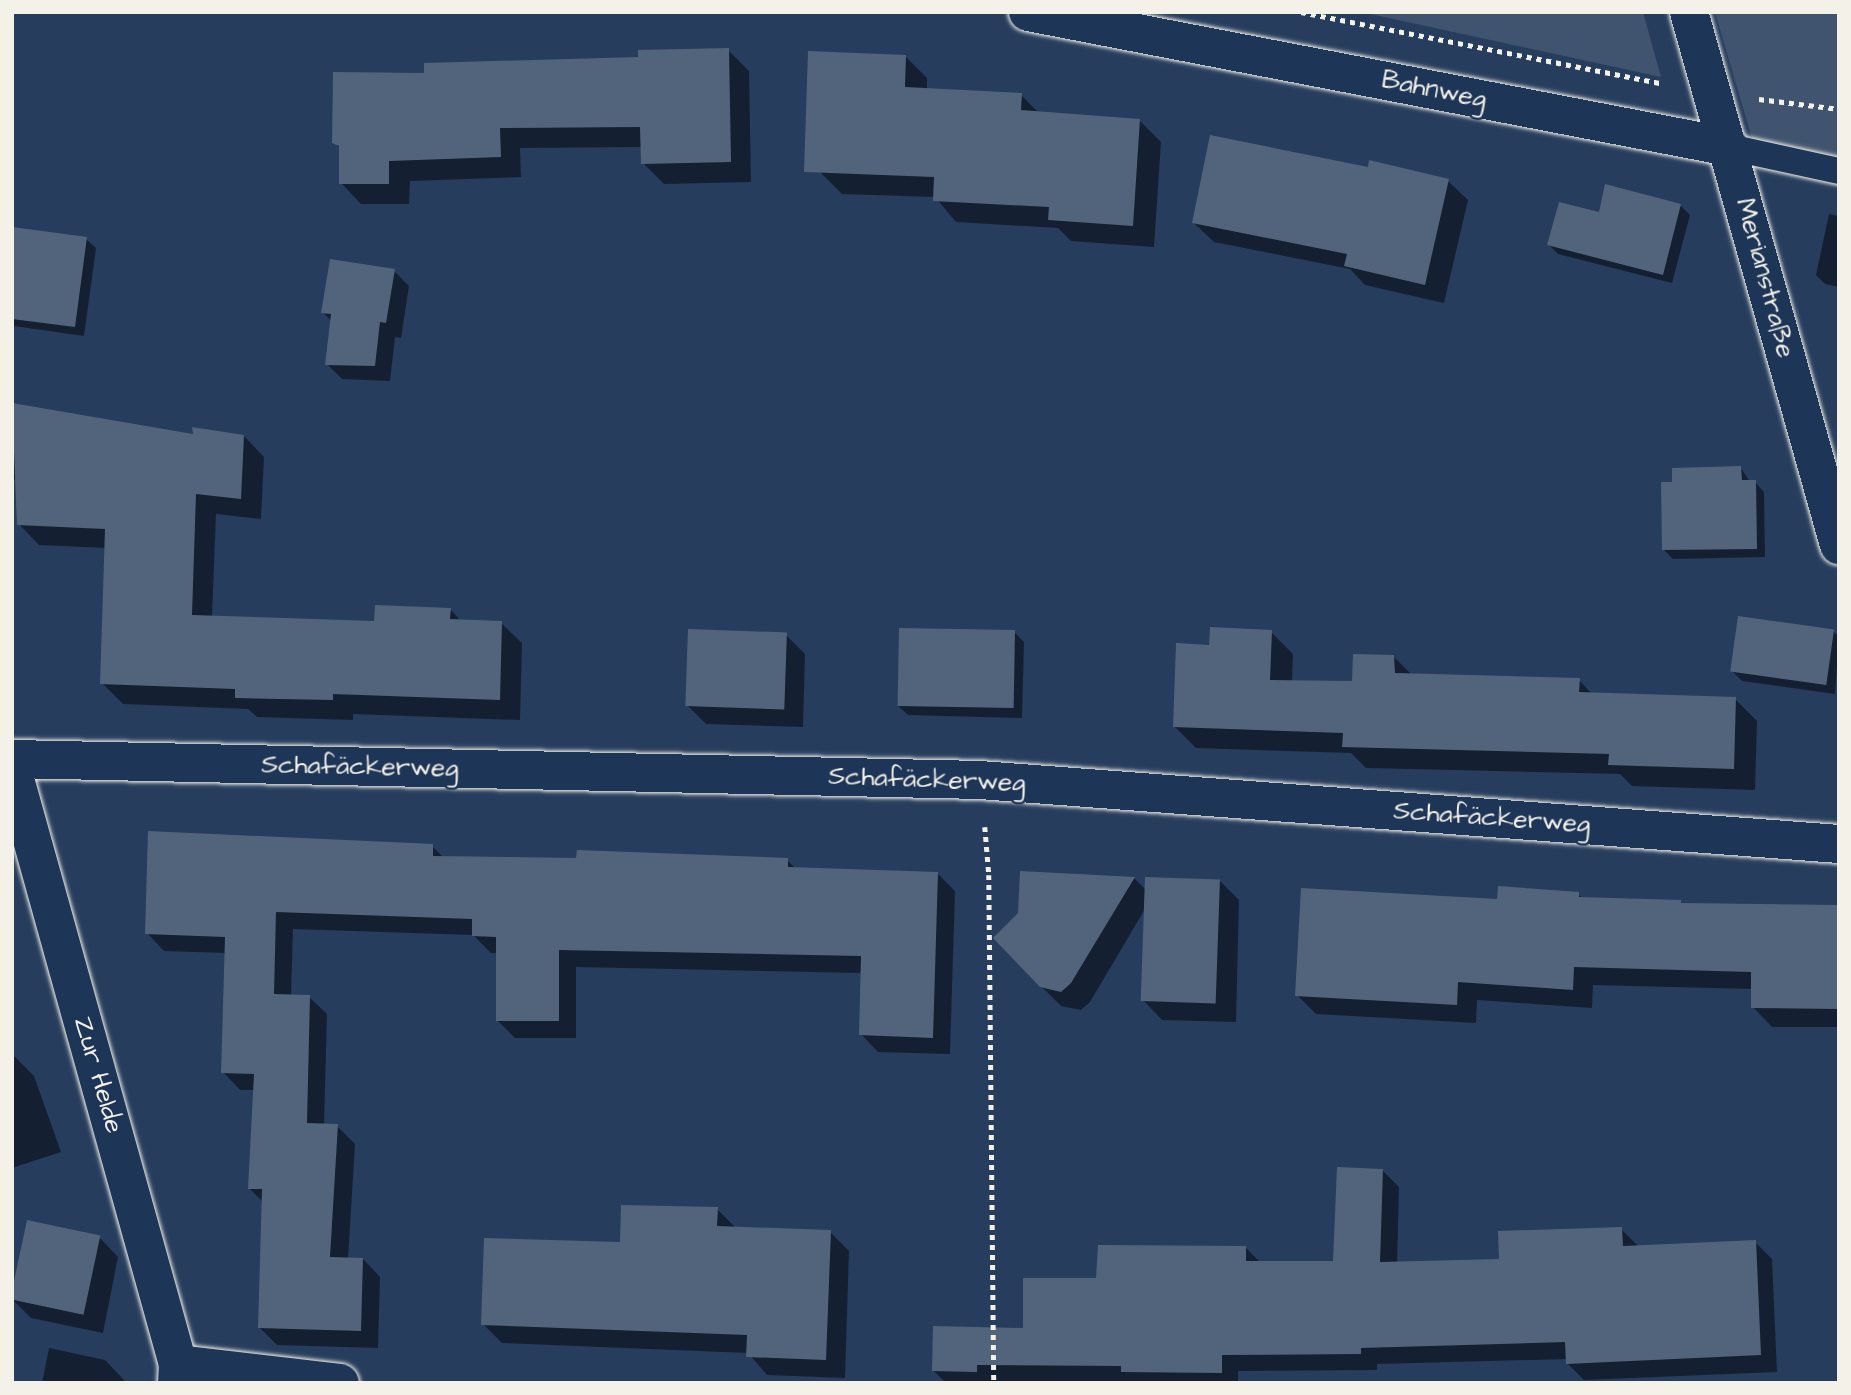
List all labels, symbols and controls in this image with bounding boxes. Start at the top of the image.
street label: Bahnweg [1379,65,1489,115]
street label: Merianstraße [1729,195,1801,361]
street label: Schafäckerweg [261,750,459,784]
street label: Schafäckerweg [828,761,1026,799]
street label: Schafäckerweg [1393,796,1591,840]
street label: Zur Helde [67,1013,129,1137]

